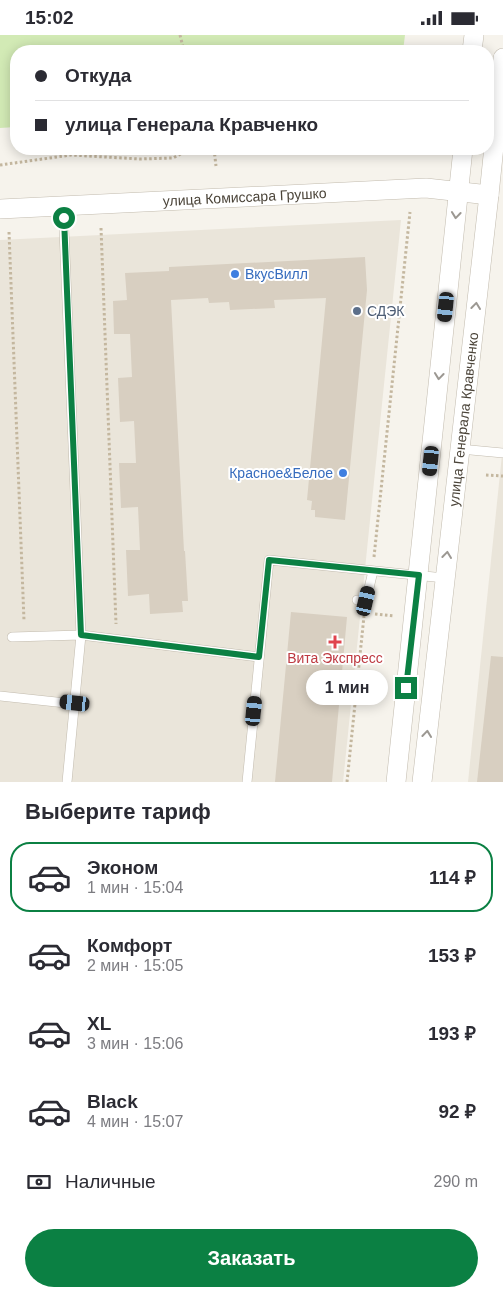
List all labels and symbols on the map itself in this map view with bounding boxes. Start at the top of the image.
street label: улица Комиссара Грушко [162,185,327,209]
route start [53,207,75,229]
one-way arrow [451,211,462,219]
place label: ВкусВилл [245,266,308,282]
marker: ВкусВилл [229,268,241,280]
car [436,291,455,323]
one-way arrow [470,302,481,310]
place label: СДЭК [367,303,405,319]
marker: СДЭК [351,305,363,317]
street label: улица Генерала Кравченко [446,331,481,507]
one-way arrow [434,373,445,381]
car [421,445,440,477]
place label: Красное&Белое [229,465,333,481]
marker: Красное&Белое [337,467,349,479]
one-way arrow [441,550,452,558]
car [355,585,376,617]
marker: Вита Экспресс [329,636,341,648]
place label: Вита Экспресс [287,650,383,666]
callout: 1 мин [306,671,388,705]
route end [395,677,417,699]
car [59,694,90,712]
car [244,695,263,727]
one-way arrow [421,729,432,737]

